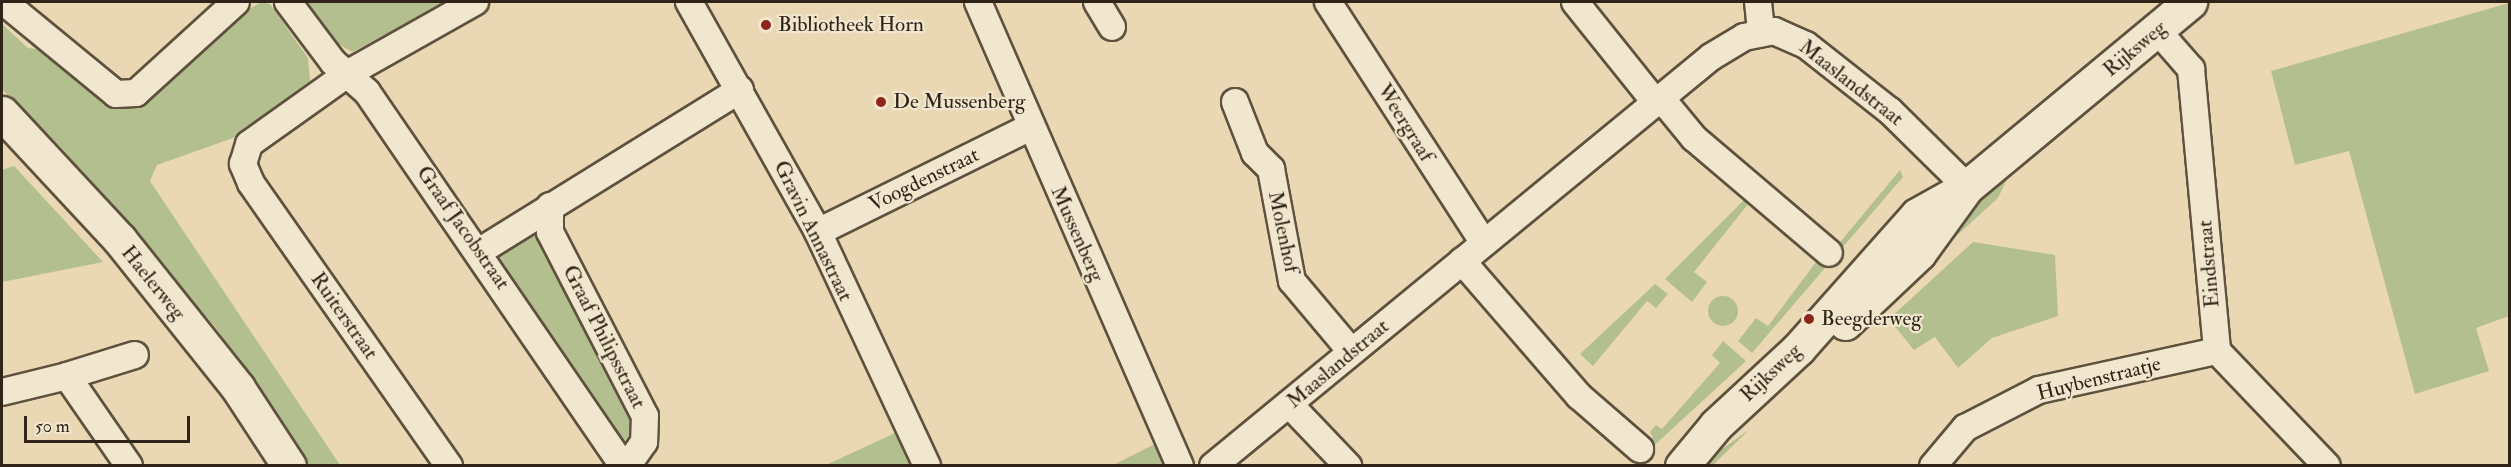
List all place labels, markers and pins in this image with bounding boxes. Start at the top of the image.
place label: Bibliotheek Horn [778,12,924,38]
marker: Bibliotheek Horn [759,18,773,32]
place label: De Mussenberg [893,89,1025,115]
marker: De Mussenberg [874,95,888,109]
place label: Beegderweg [1821,306,1922,332]
marker: Beegderweg [1802,312,1816,326]

